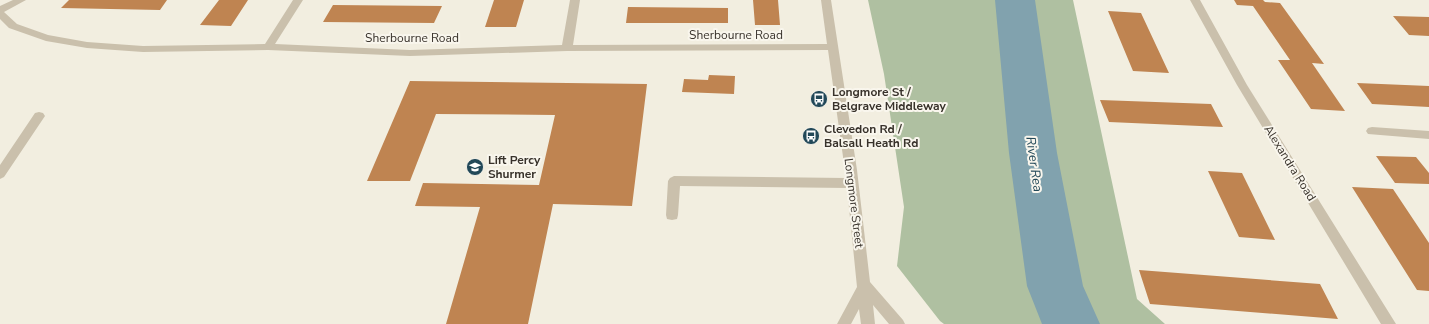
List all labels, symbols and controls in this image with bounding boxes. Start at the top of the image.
street label: Sherbourne Road [689,27,783,43]
street label: Sherbourne Road [365,30,459,46]
place label: Longmore St / Belgrave Middleway [832,84,947,114]
bus stop icon: Longmore St / Belgrave Middleway [809,89,829,109]
place label: Clevedon Rd / Balsall Heath Rd [824,121,918,151]
street label: Alexandra Road [1260,122,1320,204]
bus stop icon: Clevedon Rd / Balsall Heath Rd [801,126,821,146]
water label: River Rea [1021,135,1047,193]
place label: Lift Percy Shurmer [488,152,541,182]
school or university icon: Lift Percy Shurmer [465,157,485,177]
street label: Longmore Street [841,157,868,250]

